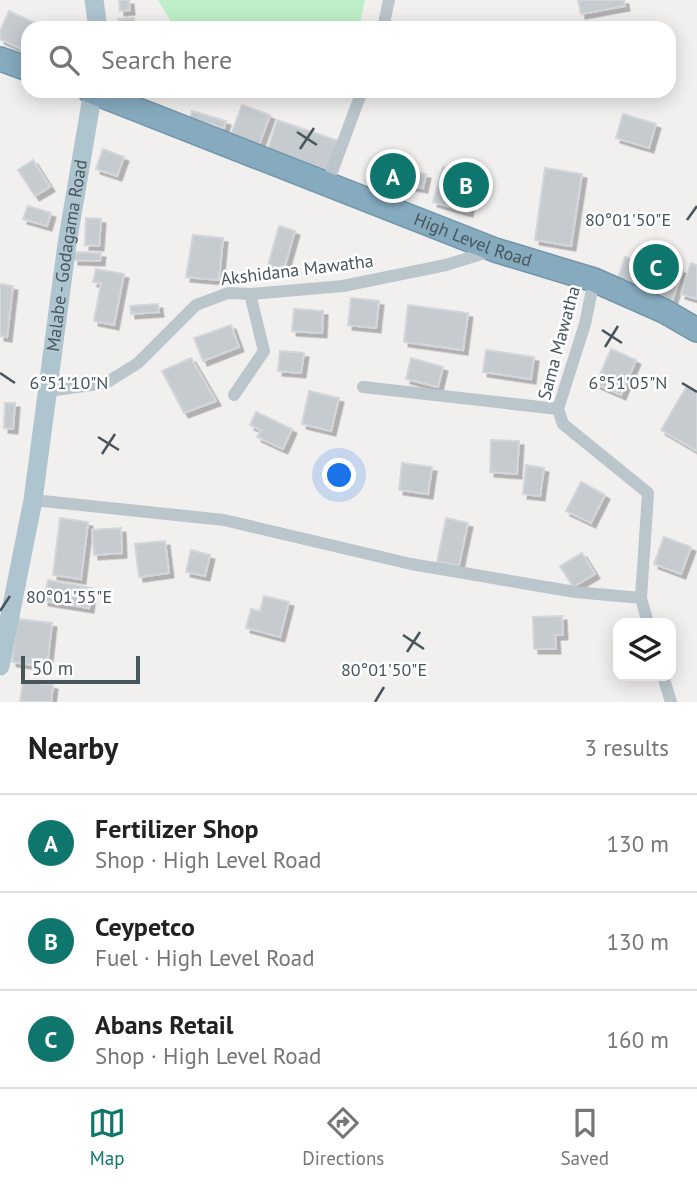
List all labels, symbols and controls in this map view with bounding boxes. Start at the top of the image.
search box [21,21,676,98]
icon: search [45,41,83,79]
text: Search here [101,43,232,76]
pin: A [370,150,416,202]
street label: Malabe - Godagama Road [41,158,92,353]
pin: B [443,159,489,211]
street label: High Level Road [411,207,535,272]
text: 80°01'50"E [585,208,671,231]
pin: C [633,241,679,293]
street label: Akshidana Mawatha [219,249,375,290]
street label: Sama Mawatha [532,283,585,402]
text: 6°51'10"N [30,371,108,394]
text: 6°51'05"N [589,371,667,394]
your location [322,458,356,492]
text: 80°01'55"E [26,585,112,608]
map controls [613,618,676,681]
button: layers [613,618,676,681]
scale bar [21,653,140,685]
text: 50 m [32,656,73,680]
text: 80°01'50"E [341,658,427,681]
text: Nearby [28,728,118,767]
text: 3 results [585,733,669,762]
text: Fertilizer Shop [95,812,259,845]
text: A [44,829,58,858]
text: 130 m [607,829,669,858]
text: Shop · High Level Road [95,845,321,874]
text: Ceypetco [95,910,195,943]
text: B [44,927,58,956]
text: 130 m [607,927,669,956]
text: Fuel · High Level Road [95,943,315,972]
text: Abans Retail [95,1008,234,1041]
text: C [45,1025,57,1054]
text: 160 m [607,1025,669,1054]
text: Shop · High Level Road [95,1041,321,1070]
tab: Map [88,1104,126,1170]
tab: Directions [302,1104,384,1170]
tab: Saved [561,1104,609,1170]

